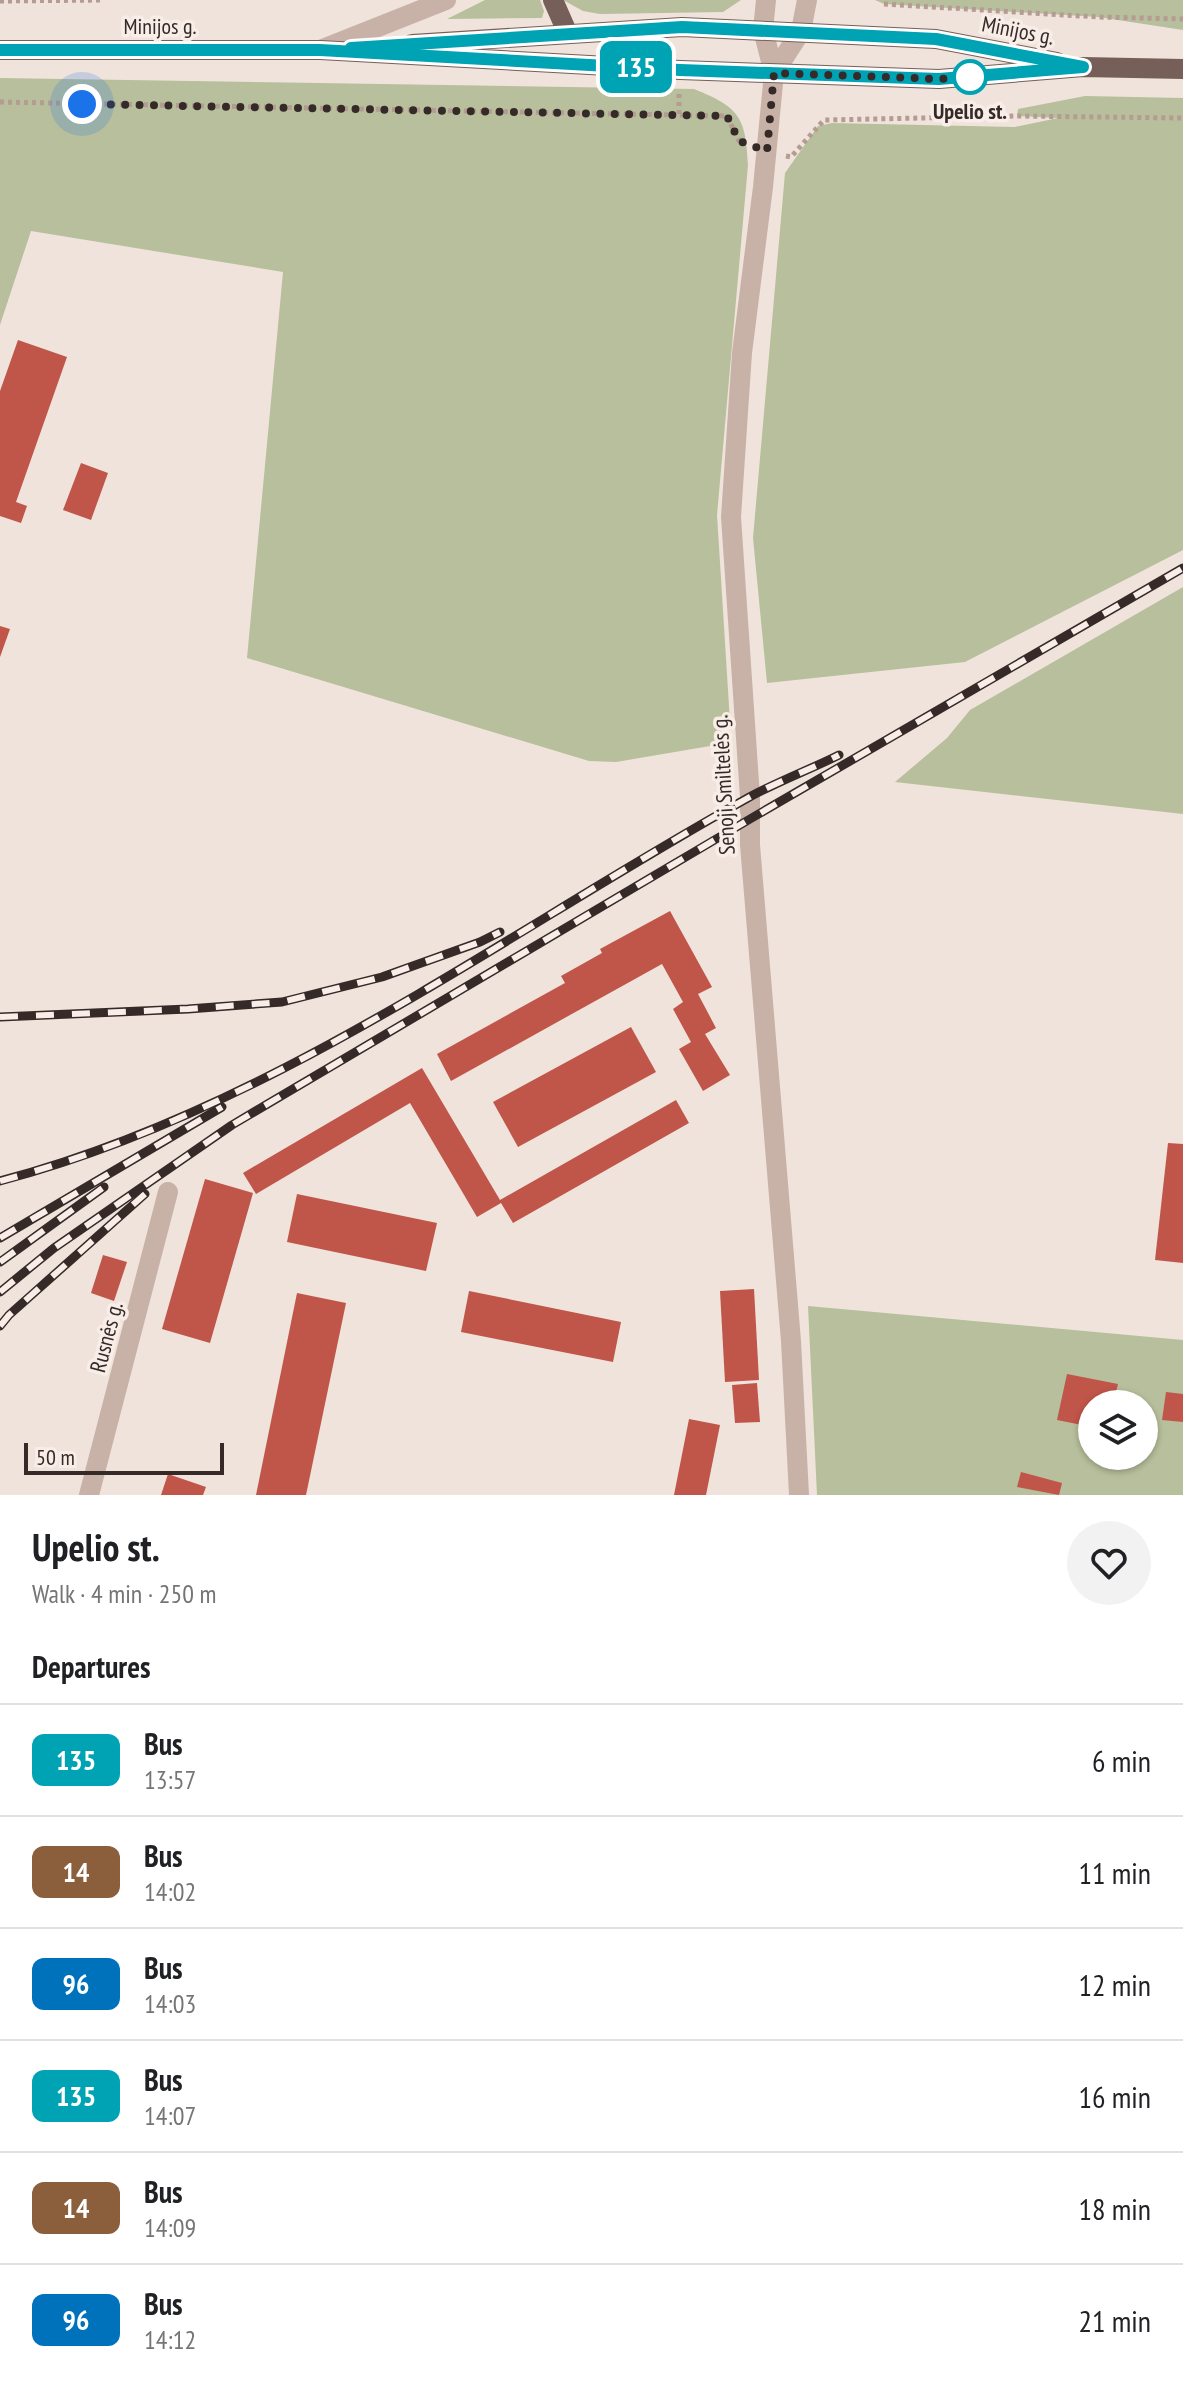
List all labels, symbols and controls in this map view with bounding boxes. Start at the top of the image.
street label: Minijos g. [980,9,1057,51]
street label: Minijos g. [124,12,197,40]
line badge: 135 [590,41,682,93]
text: 135 [616,48,656,85]
marker: Upelio st. [953,60,987,94]
your location [62,84,102,124]
place label: Upelio st. [933,97,1007,125]
street label: Senoji Smiltelės g. [705,714,741,856]
street label: Rusnės g. [83,1299,129,1375]
map controls [1078,1390,1158,1470]
button: layers [1078,1390,1158,1470]
scale bar [24,1439,224,1475]
text: 50 m [36,1443,75,1471]
button: heart [1067,1521,1151,1605]
text: Upelio st. [32,1522,160,1571]
text: Walk · 4 min · 250 m [32,1577,216,1610]
text: Departures [32,1647,150,1686]
text: Bus [144,1724,183,1763]
text: 135 [56,1741,96,1778]
text: 6 min [1092,1741,1151,1780]
text: 13:57 [144,1763,196,1796]
text: Bus [144,1836,183,1875]
text: 14 [63,1853,89,1890]
text: 11 min [1078,1853,1151,1892]
text: 14:02 [144,1875,196,1908]
text: Bus [144,1948,183,1987]
text: 96 [63,1965,89,2002]
text: 12 min [1078,1965,1151,2004]
text: 14:03 [144,1987,196,2020]
text: Bus [144,2060,183,2099]
text: 135 [56,2077,96,2114]
text: 16 min [1078,2077,1151,2116]
text: 14:07 [144,2099,196,2132]
text: Bus [144,2172,183,2211]
text: 14 [63,2189,89,2226]
text: 18 min [1078,2189,1151,2228]
text: 14:09 [144,2211,196,2244]
text: Bus [144,2284,183,2323]
text: 96 [63,2301,89,2338]
text: 21 min [1078,2301,1151,2340]
text: 14:12 [144,2323,196,2356]

